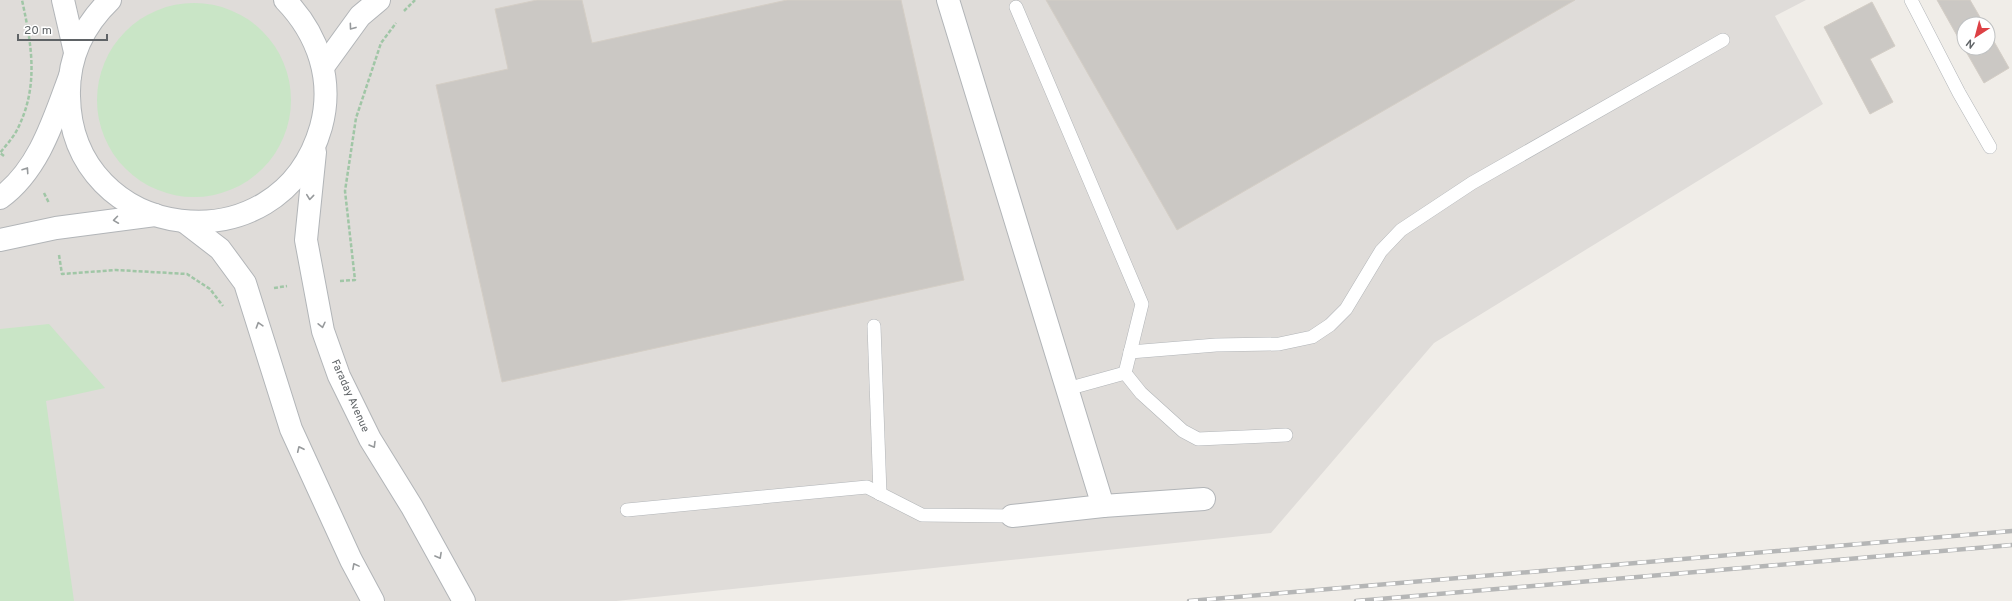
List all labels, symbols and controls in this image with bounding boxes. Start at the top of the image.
scale bar [18,16,107,42]
north arrow [1956,16,1996,56]
text: 20 m [24,23,52,39]
one-way arrow [349,23,356,30]
text: N [1963,35,1978,51]
one-way arrow [22,167,29,174]
one-way arrow [306,194,315,200]
one-way arrow [113,215,119,224]
one-way arrow [255,322,264,329]
one-way arrow [318,322,326,329]
street label: Faraday Avenue [328,358,372,435]
one-way arrow [368,441,376,448]
one-way arrow [297,445,305,453]
one-way arrow [435,552,442,560]
one-way arrow [352,563,360,571]

